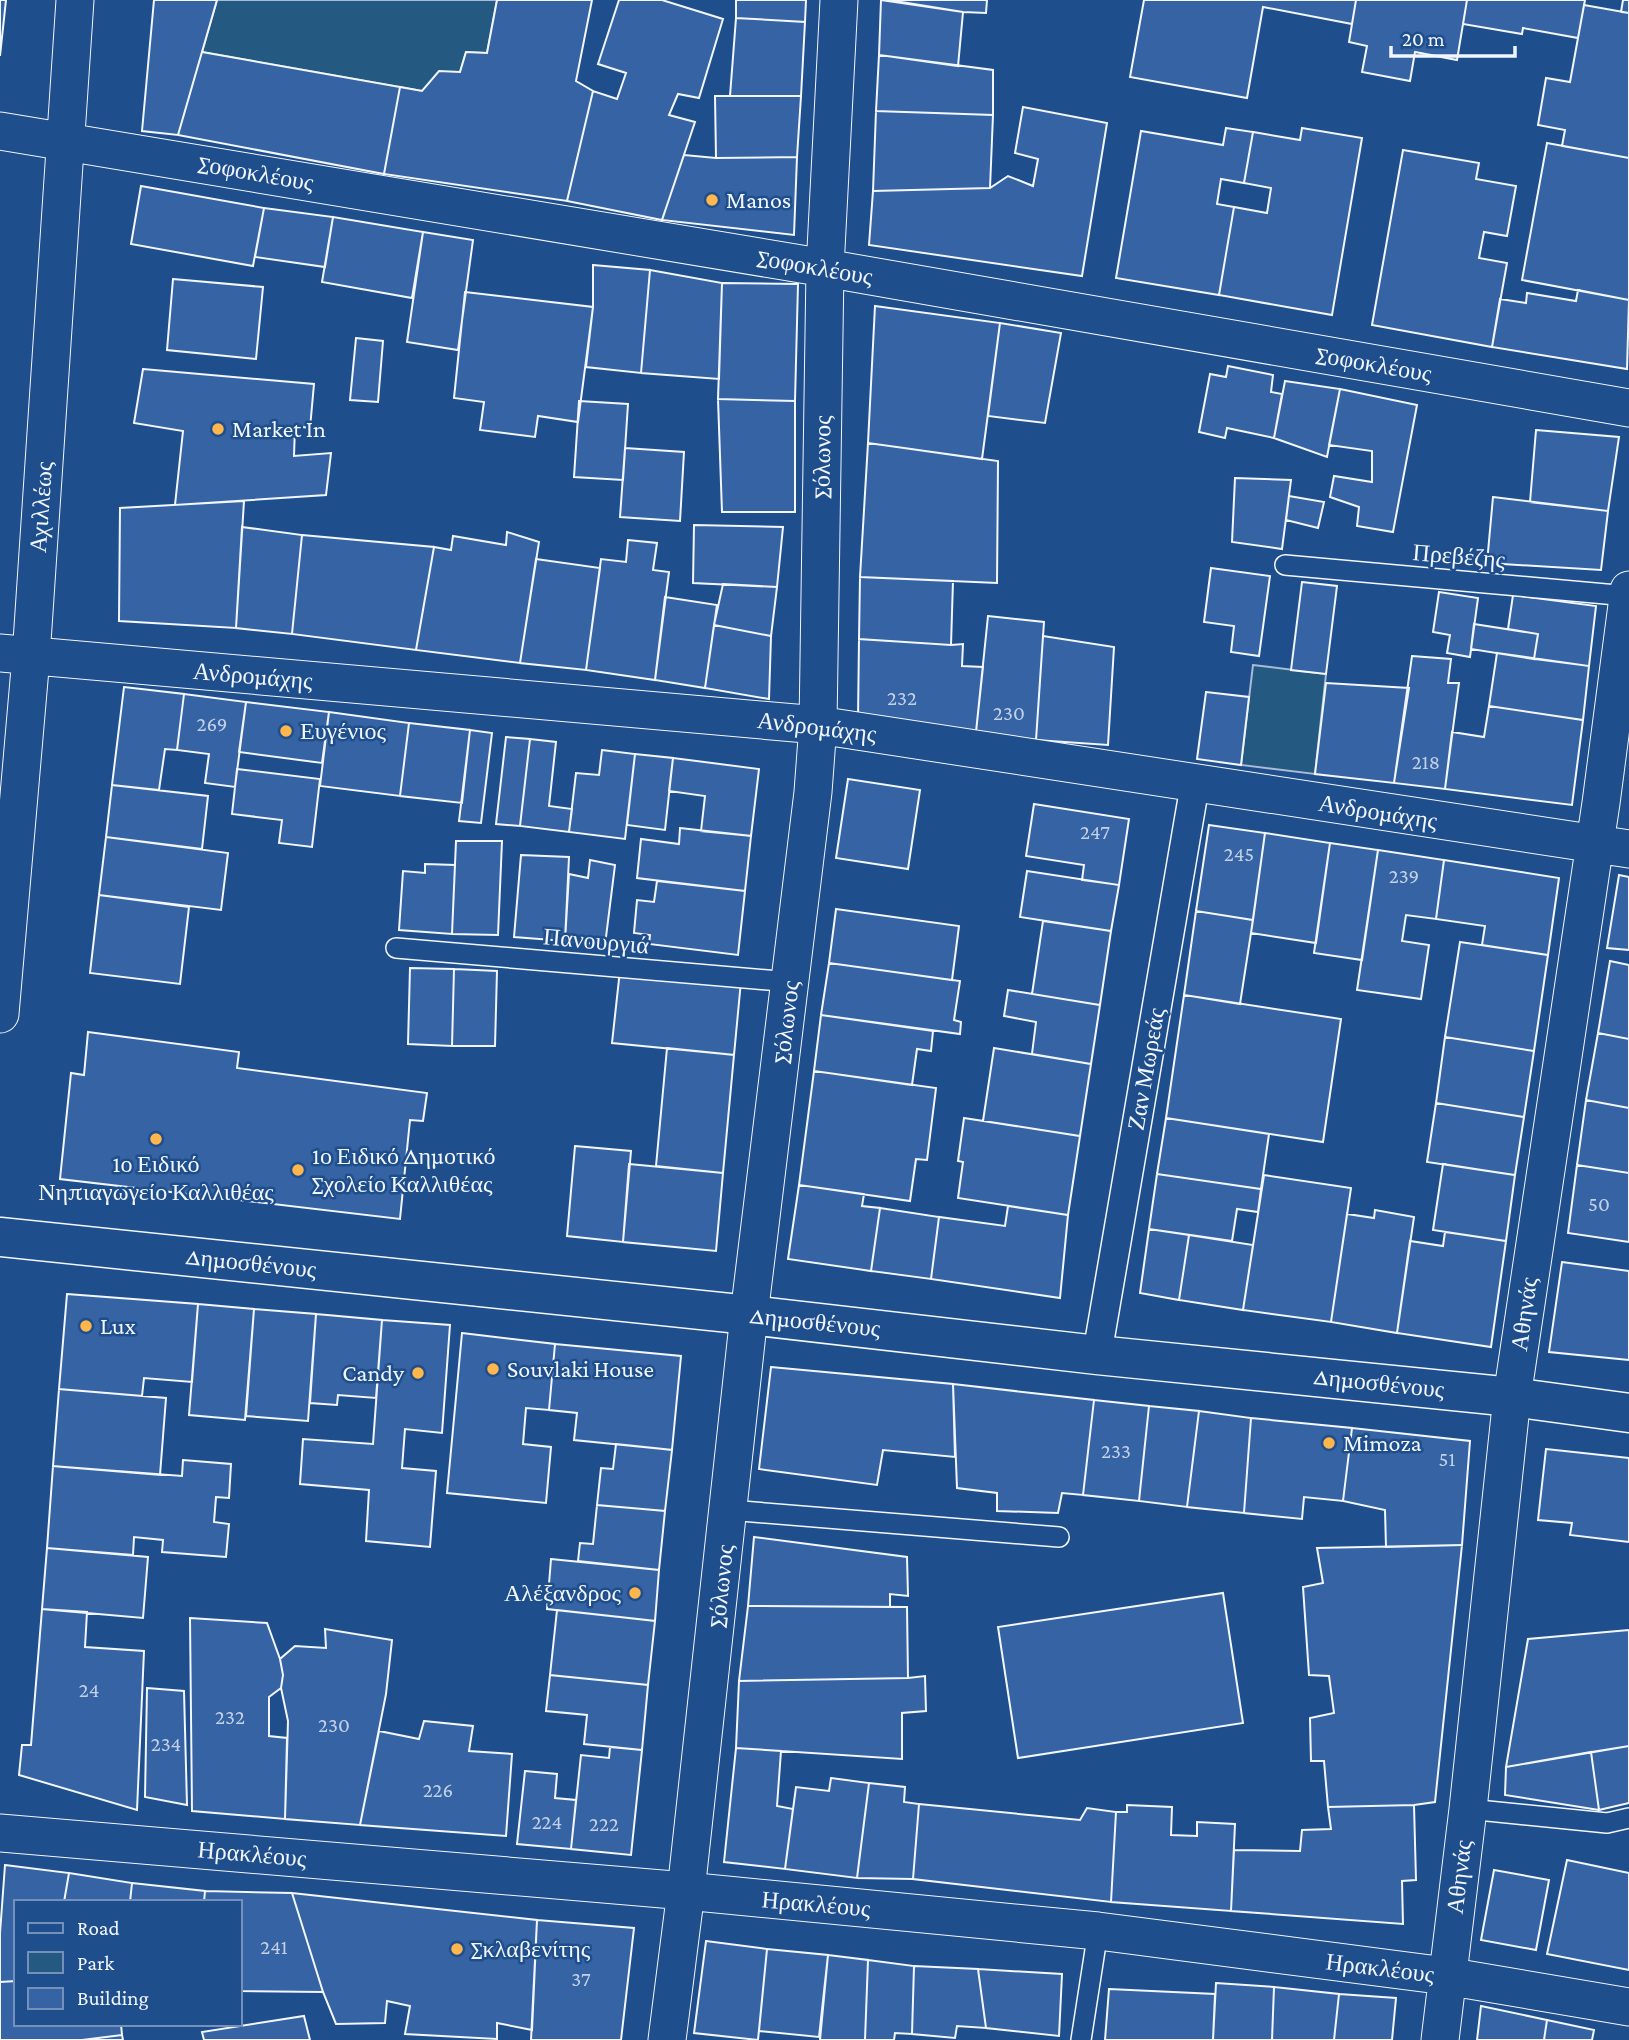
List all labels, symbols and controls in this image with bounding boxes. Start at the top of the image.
scale bar [1391,14,1515,58]
text: 20 m [1402,27,1445,51]
street label: Σοφοκλέους [196,149,316,196]
place label: Manos [726,186,791,213]
marker: Manos [704,192,720,208]
street label: Σοφοκλέους [755,243,875,290]
street label: Σοφοκλέους [1314,340,1434,387]
place label: Market In [232,415,326,442]
street label: Σόλωνος [807,415,836,499]
marker: Market In [210,421,226,437]
street label: Αχιλλέως [24,460,57,554]
street label: Πρεβέζης [1412,538,1507,573]
street label: Ανδρομάχης [192,657,314,694]
house number: 232 [887,686,917,710]
house number: 230 [993,701,1025,725]
street label: Ανδρομάχης [756,706,879,747]
house number: 269 [197,712,227,736]
place label: Ευγένιος [300,717,387,744]
marker: Ευγένιος [278,723,294,739]
house number: 218 [1412,750,1440,774]
street label: Ανδρομάχης [1317,789,1440,834]
house number: 247 [1080,820,1110,844]
house number: 245 [1224,842,1254,866]
house number: 239 [1389,864,1419,888]
street label: Πανουργιά [542,922,651,959]
street label: Σόλωνος [767,978,804,1065]
street label: Ζαν Μωρεάς [1121,1005,1170,1132]
marker: 1ο Ειδικό Νηπιαγωγείο Καλλιθέας [148,1131,164,1147]
place label: 1ο Ειδικό Δημοτικό Σχολείο Καλλιθέας [312,1142,496,1197]
place label: 1ο Ειδικό Νηπιαγωγείο Καλλιθέας [38,1150,274,1205]
marker: 1ο Ειδικό Δημοτικό Σχολείο Καλλιθέας [290,1162,306,1178]
house number: 50 [1588,1192,1610,1216]
street label: Δημοσθένους [184,1242,318,1283]
street label: Αθηνάς [1505,1275,1542,1353]
street label: Δημοσθένους [748,1301,882,1342]
place label: Lux [100,1312,136,1339]
marker: Lux [78,1318,94,1334]
place label: Souvlaki House [507,1355,654,1382]
place label: Candy [342,1359,405,1386]
marker: Souvlaki House [485,1361,501,1377]
street label: Δημοσθένους [1312,1362,1446,1403]
marker: Candy [410,1365,426,1381]
place label: Mimoza [1343,1429,1422,1456]
marker: Mimoza [1321,1435,1337,1451]
house number: 233 [1101,1439,1131,1463]
house number: 51 [1439,1447,1455,1471]
street label: Σόλωνος [703,1543,738,1629]
place label: Αλέξανδρος [504,1579,621,1606]
marker: Αλέξανδρος [627,1585,643,1601]
house number: 24 [79,1678,99,1702]
house number: 232 [215,1705,245,1729]
house number: 230 [318,1713,350,1737]
house number: 234 [151,1732,181,1756]
house number: 226 [423,1778,453,1802]
house number: 224 [532,1810,562,1834]
house number: 222 [589,1812,619,1836]
street label: Ηρακλέους [197,1835,308,1872]
street label: Αθηνάς [1441,1838,1476,1915]
street label: Ηρακλέους [761,1885,872,1922]
legend [14,1900,242,2026]
text: Road [77,1916,120,1940]
house number: 241 [260,1935,288,1959]
place label: Σκλαβενίτης [471,1935,591,1962]
marker: Σκλαβενίτης [449,1941,465,1957]
street label: Ηρακλέους [1324,1947,1436,1988]
text: Park [77,1951,114,1975]
house number: 37 [571,1967,591,1991]
text: Building [77,1986,149,2010]

